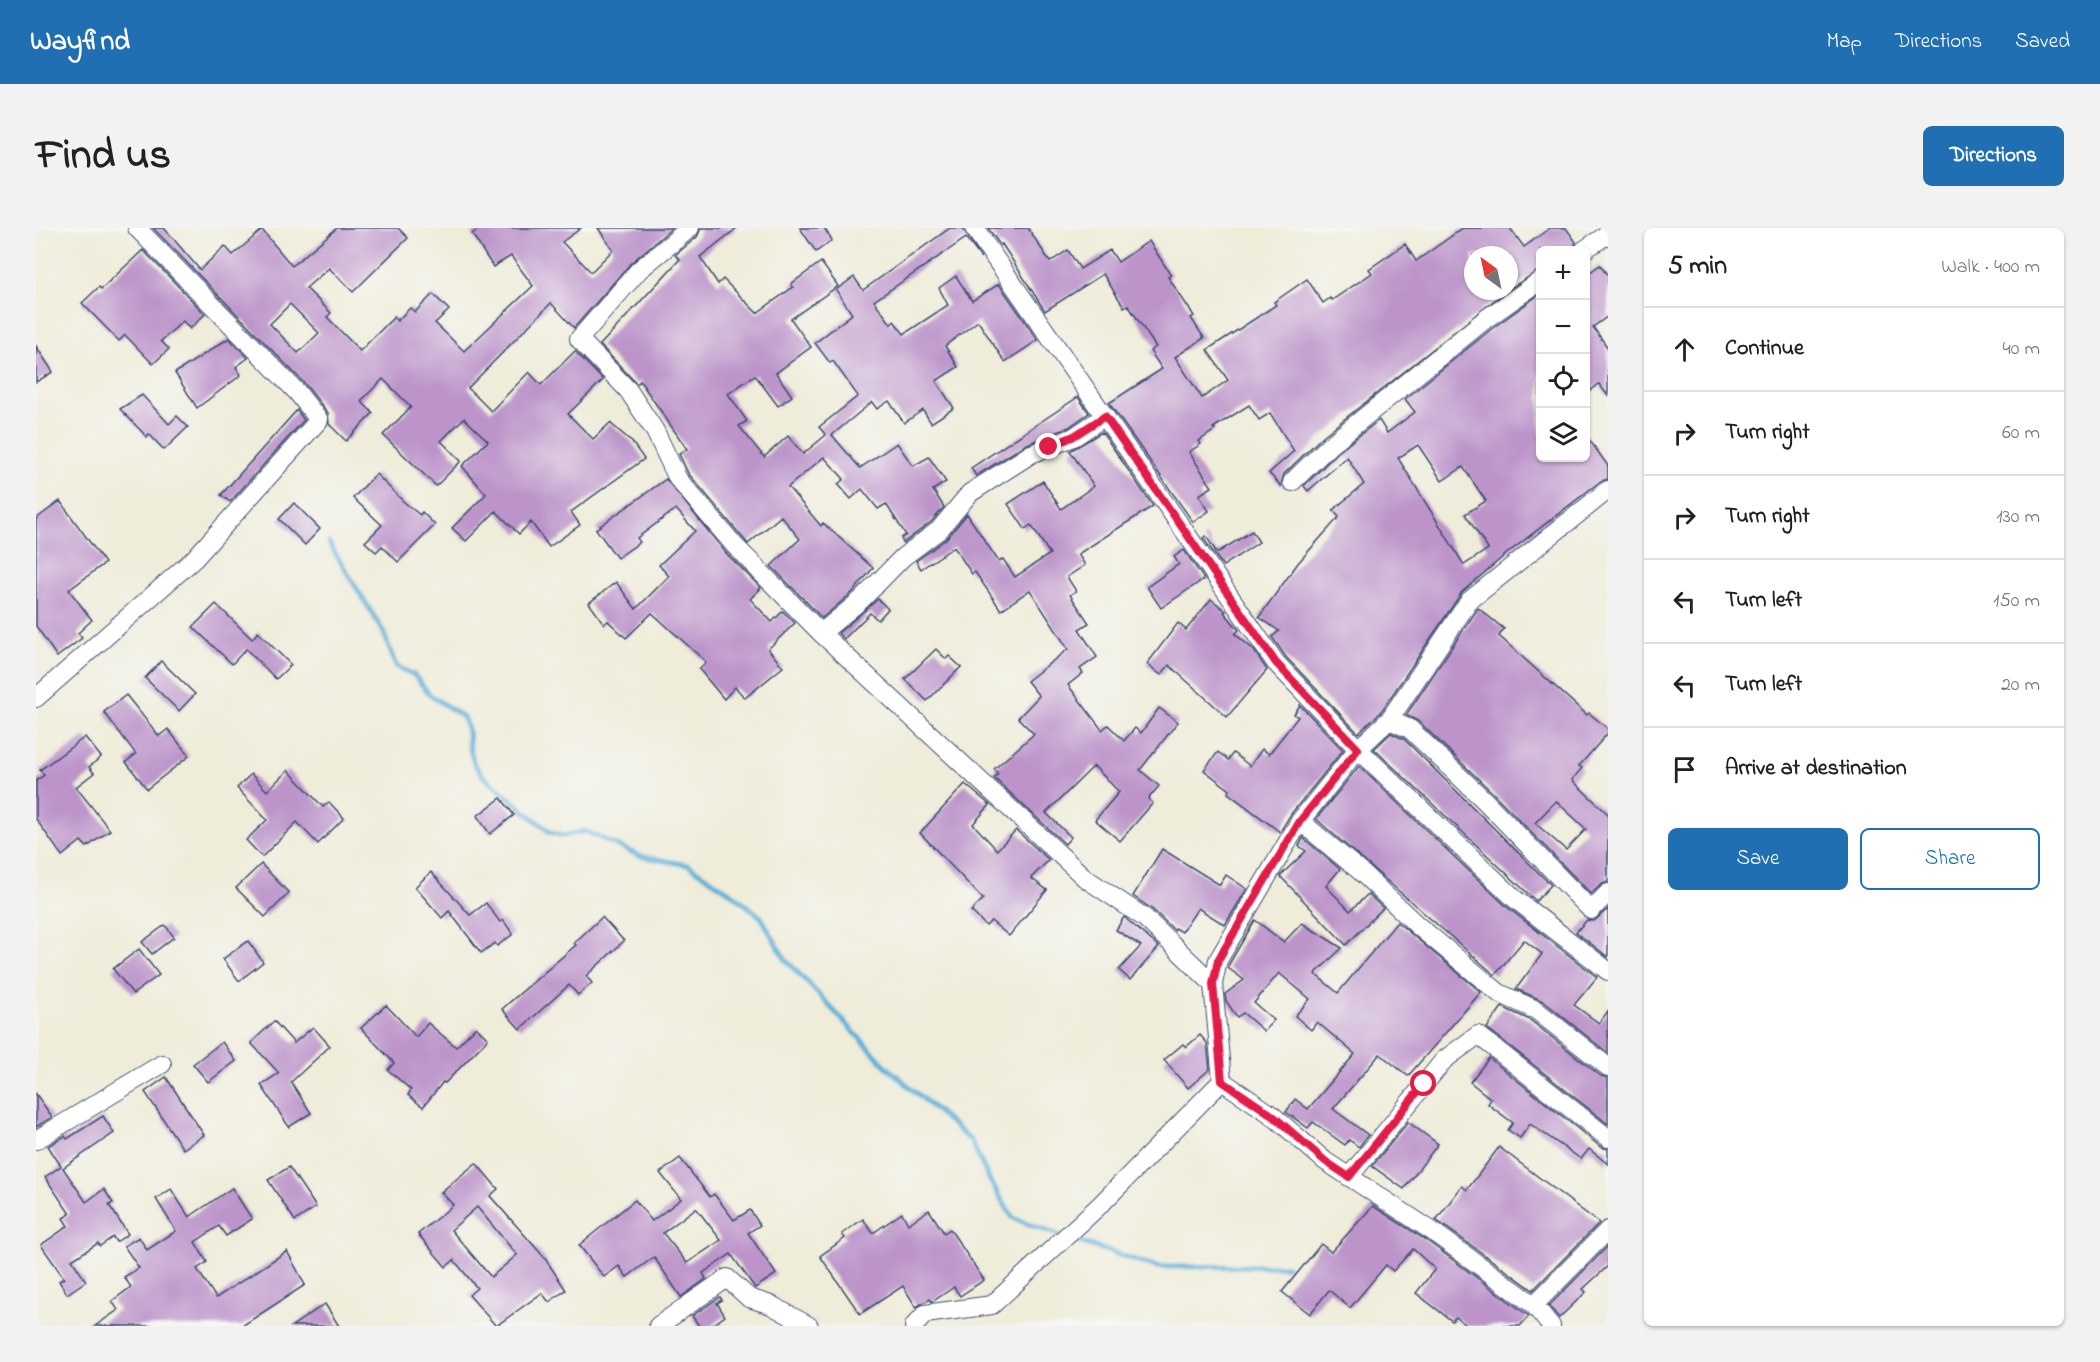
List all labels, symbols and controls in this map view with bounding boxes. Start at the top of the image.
text: Wayfind [30,22,130,63]
text: Map [1826,27,1862,57]
text: Directions [1895,27,1982,57]
text: Saved [2015,27,2070,57]
text: Find us [36,126,171,187]
button: Directions [1923,126,2064,186]
north arrow [1464,246,1518,300]
map controls [1536,246,1590,462]
button: + [1536,246,1590,300]
text: 5 min [1668,248,1727,286]
text: Walk · 400 m [1941,253,2040,282]
button: − [1536,300,1590,354]
icon: ahead [1668,333,1701,366]
text: Continue [1725,333,1804,365]
text: 40 m [2003,335,2040,364]
button: locate [1536,354,1590,408]
button: layers [1536,408,1590,462]
icon: right [1668,417,1701,450]
text: Turn right [1725,417,1810,449]
text: 60 m [2002,419,2040,448]
route end [1035,433,1061,459]
icon: right [1668,501,1701,534]
text: Turn right [1725,501,1810,533]
text: 130 m [1996,503,2040,532]
icon: left [1668,585,1701,618]
text: Turn left [1725,585,1802,617]
text: 150 m [1993,587,2040,616]
icon: left [1668,669,1701,702]
text: Turn left [1725,669,1802,701]
text: 20 m [2001,671,2040,700]
icon: arrive [1668,753,1701,786]
text: Arrive at destination [1725,753,1907,785]
button: Save [1668,828,1848,890]
button: Share [1860,828,2040,890]
route start [1410,1070,1436,1096]

